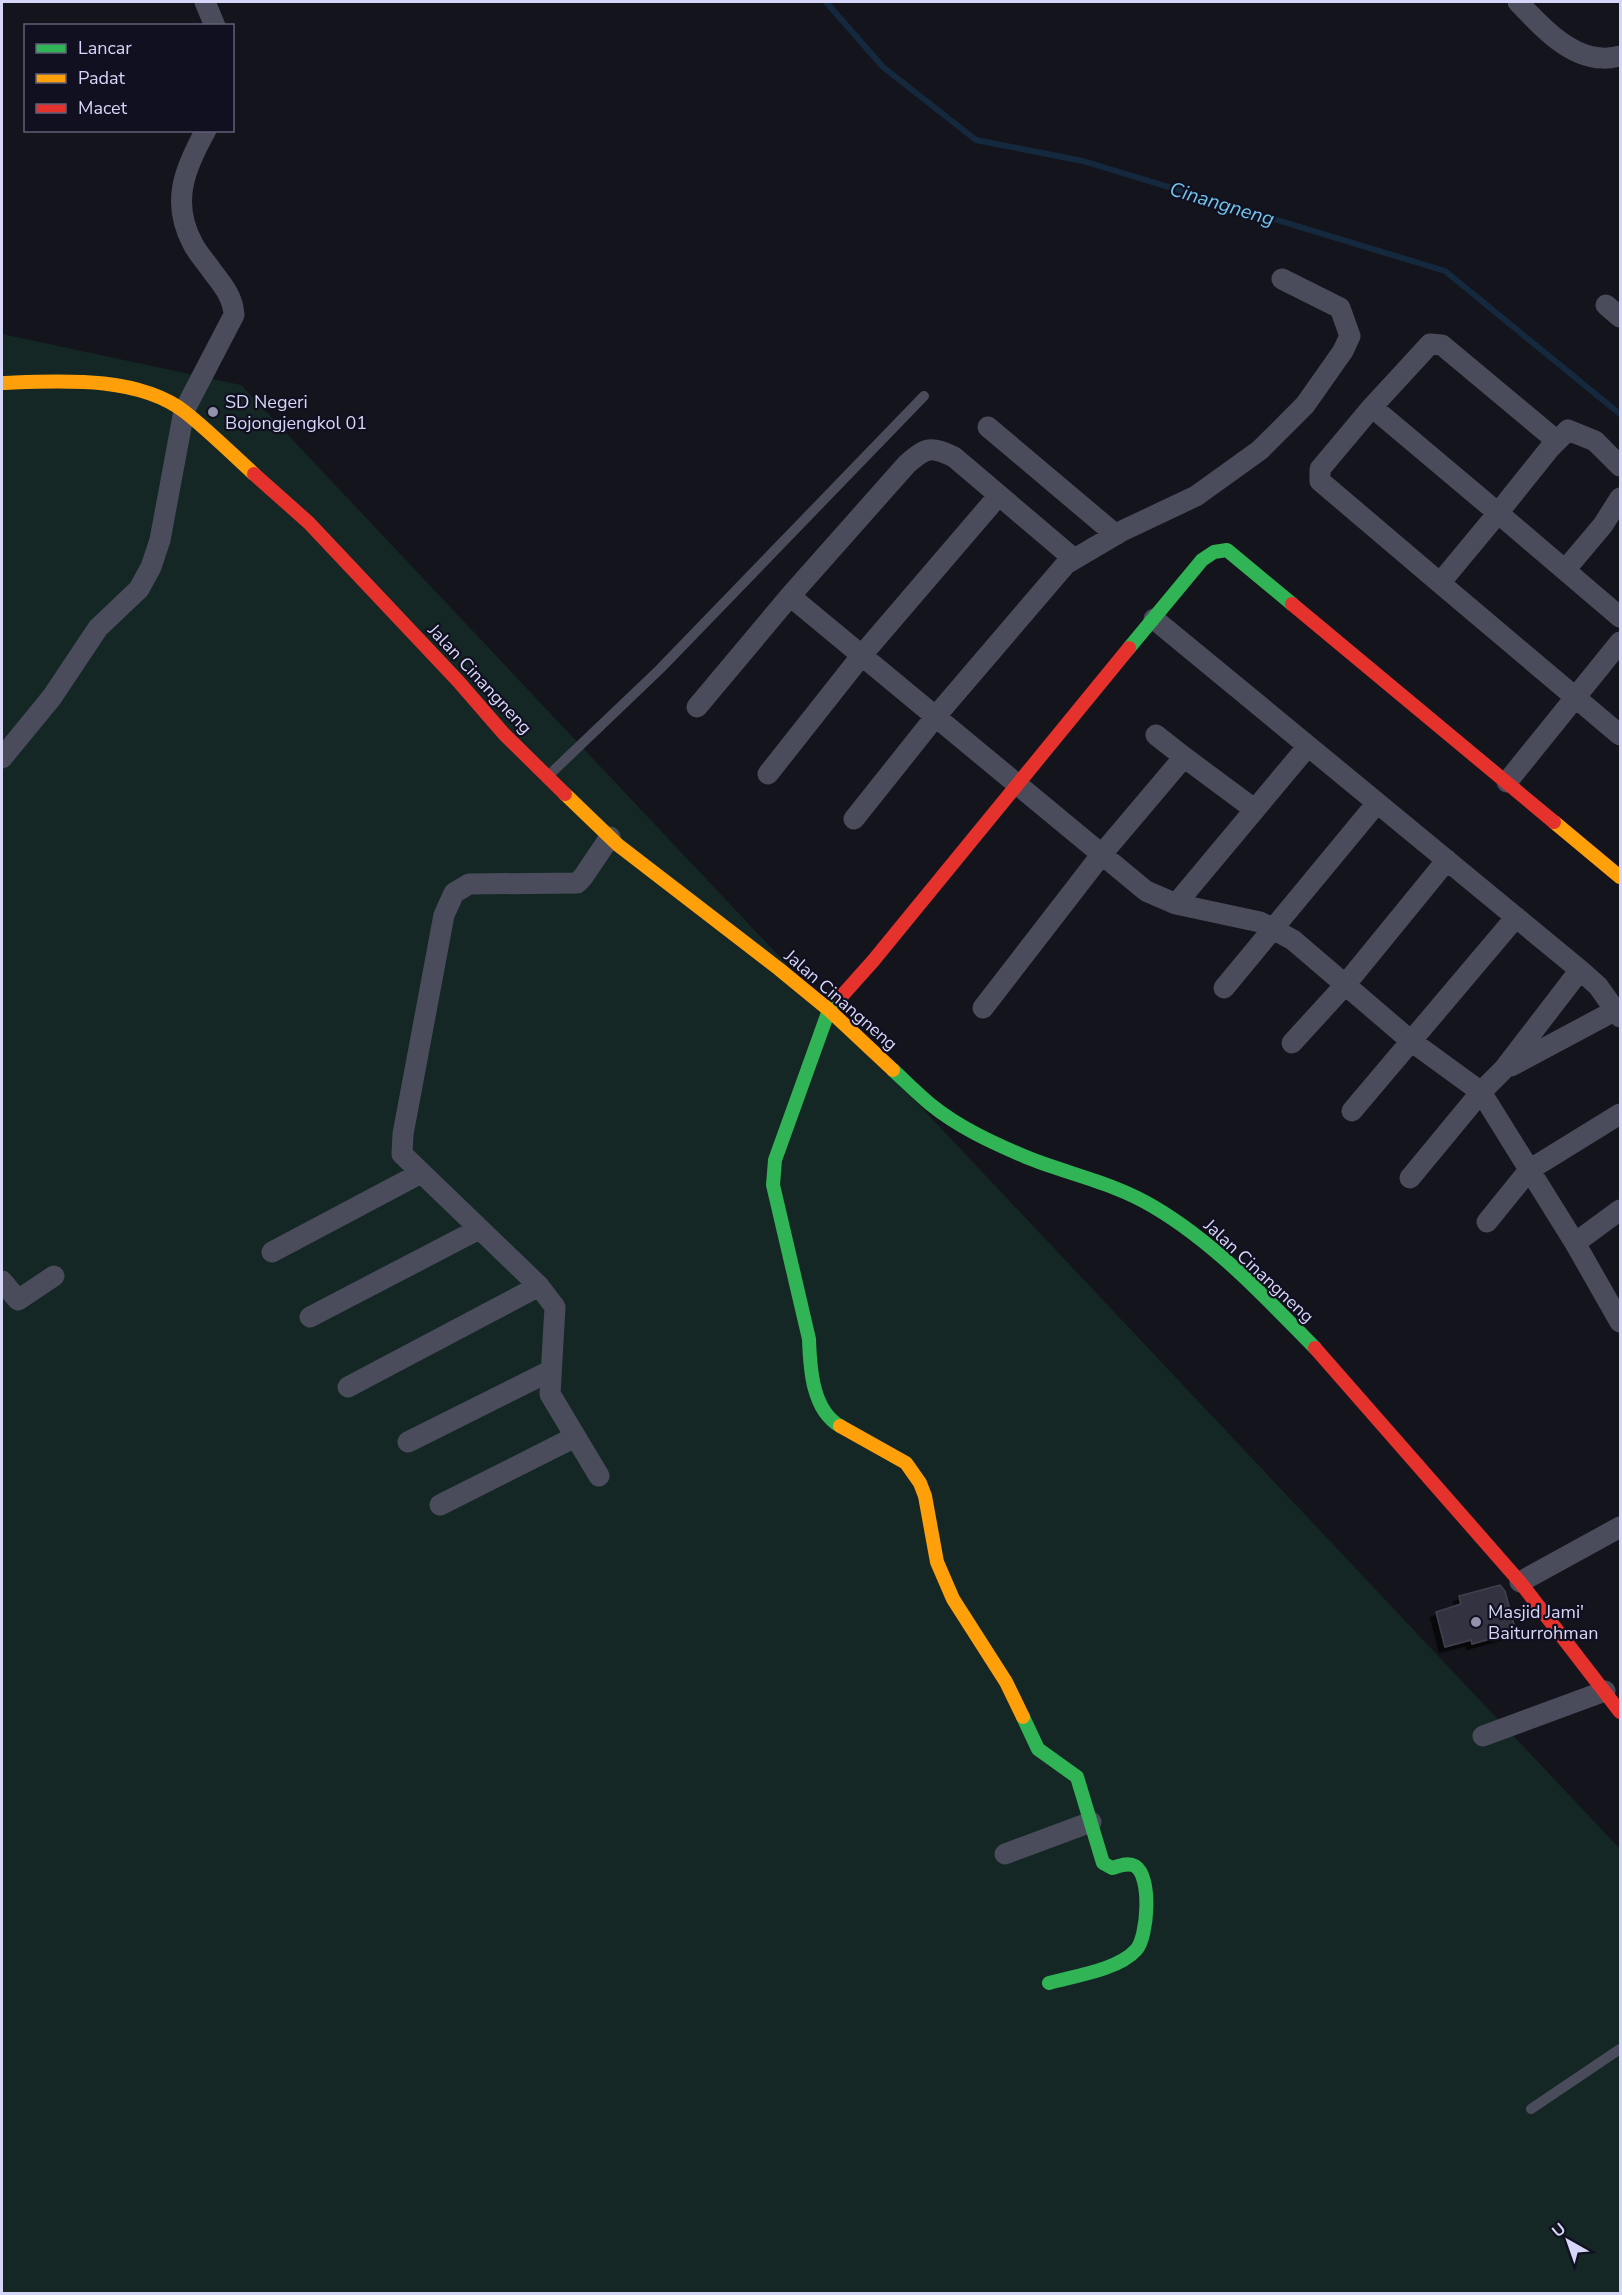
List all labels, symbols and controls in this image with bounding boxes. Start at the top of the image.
legend [24,24,234,132]
text: Lancar [78,36,132,60]
text: Padat [78,66,126,90]
text: Macet [78,96,128,120]
water label: Cinangneng [1166,175,1278,233]
place label: SD Negeri Bojongjengkol 01 [225,390,367,435]
marker: SD Negeri Bojongjengkol 01 [206,405,220,419]
street label: Jalan Cinangneng [422,618,537,739]
street label: Jalan Cinangneng [779,944,903,1056]
street label: Jalan Cinangneng [1198,1213,1319,1328]
place label: Masjid Jami' Baiturrohman [1488,1600,1598,1645]
marker: Masjid Jami' Baiturrohman [1469,1615,1483,1629]
north arrow [1538,2211,1598,2271]
text: U [1547,2218,1571,2242]

